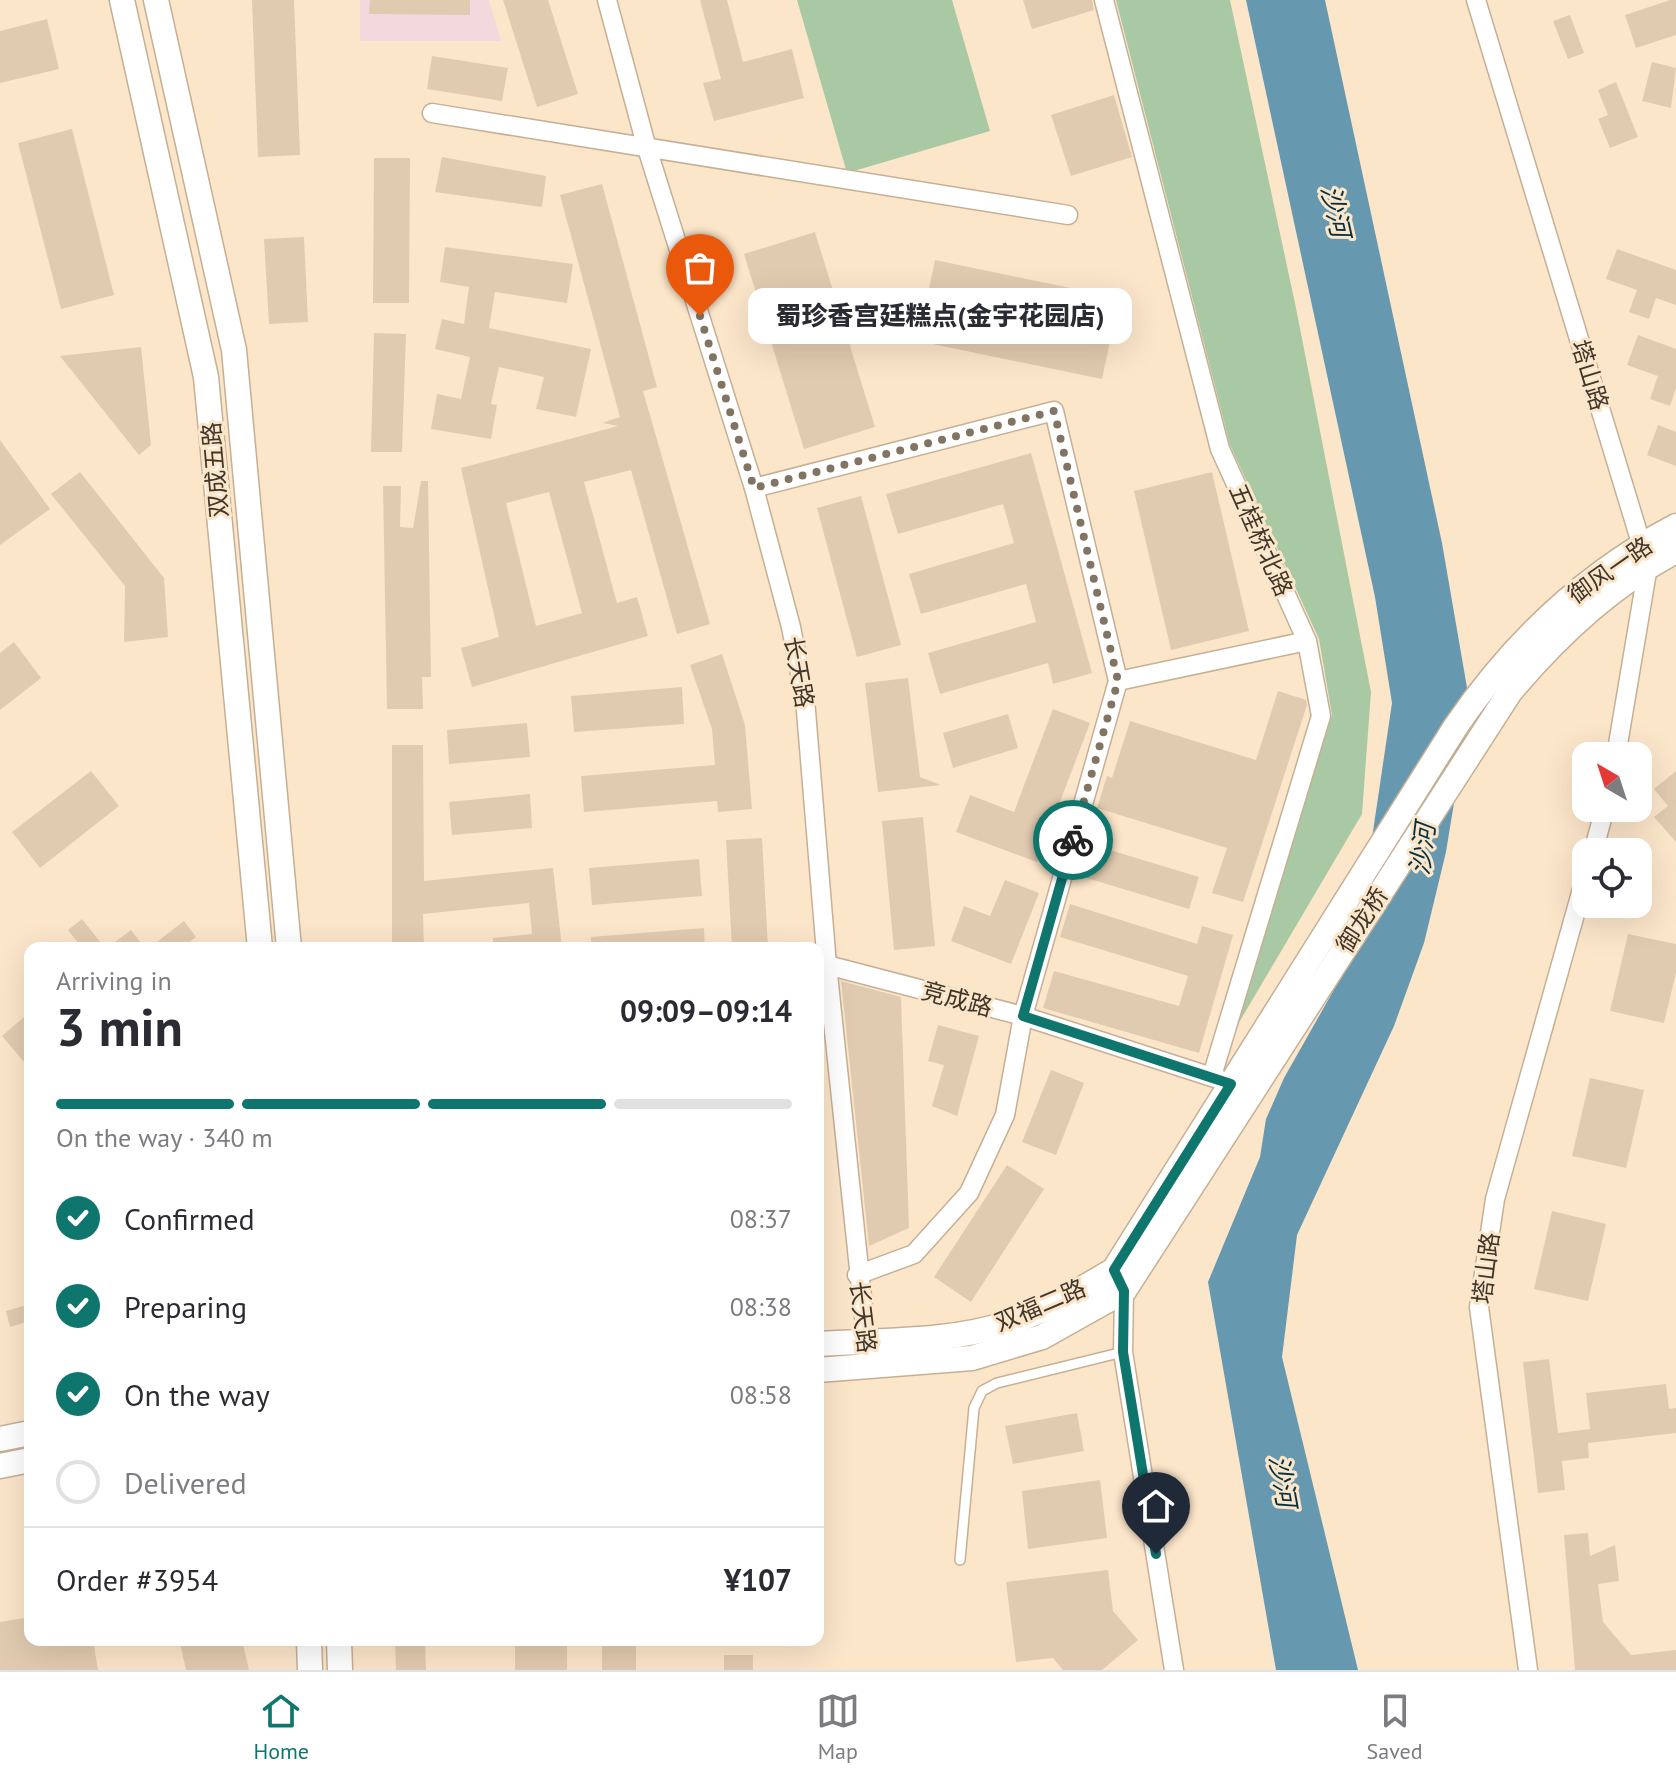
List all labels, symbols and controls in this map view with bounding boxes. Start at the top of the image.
water label: 沙河 [1314,182,1359,245]
pin [666,234,734,316]
icon: bag [678,246,722,290]
callout: 蜀珍香宫廷糕点(金宇花园店) [748,288,1132,344]
text: 蜀珍香宫廷糕点(金宇花园店) [775,299,1105,332]
street label: 塔山路 [1565,336,1615,414]
street label: 双成五路 [195,421,235,519]
street label: 五桂桥北路 [1222,479,1300,601]
street label: 御风一路 [1562,530,1658,610]
street label: 长天路 [777,634,821,710]
north arrow [1572,742,1652,822]
map controls [1572,742,1652,918]
courier [1033,800,1113,880]
water label: 沙河 [1402,816,1442,877]
icon: bike [1051,818,1095,862]
button: locate [1572,838,1652,918]
street label: 御龙桥 [1329,881,1395,959]
text: Arriving in [56,964,172,997]
street label: 竞成路 [918,975,996,1023]
text: 09:09–09:14 [620,991,792,1030]
text: 3 min [56,993,183,1060]
text: On the way · 340 m [56,1121,273,1154]
icon: check [56,1196,100,1240]
text: Confirmed [124,1199,255,1238]
text: 08:37 [730,1202,792,1235]
street label: 塔山路 [1466,1230,1506,1306]
street label: 双福二路 [990,1272,1090,1338]
street label: 长天路 [843,1279,883,1355]
icon: check [56,1284,100,1328]
text: Preparing [124,1287,247,1326]
text: 08:38 [730,1290,792,1323]
icon: check [56,1372,100,1416]
text: On the way [124,1375,270,1414]
text: 08:58 [730,1378,792,1411]
water label: 沙河 [1262,1453,1305,1514]
text: Delivered [124,1463,247,1502]
pin [1122,1472,1190,1554]
icon: home [1134,1484,1178,1528]
text: Order #3954 [56,1560,218,1599]
text: ¥107 [724,1560,792,1599]
tab: Home [253,1689,309,1765]
tab: Map [816,1689,860,1765]
tab: Saved [1367,1689,1423,1765]

